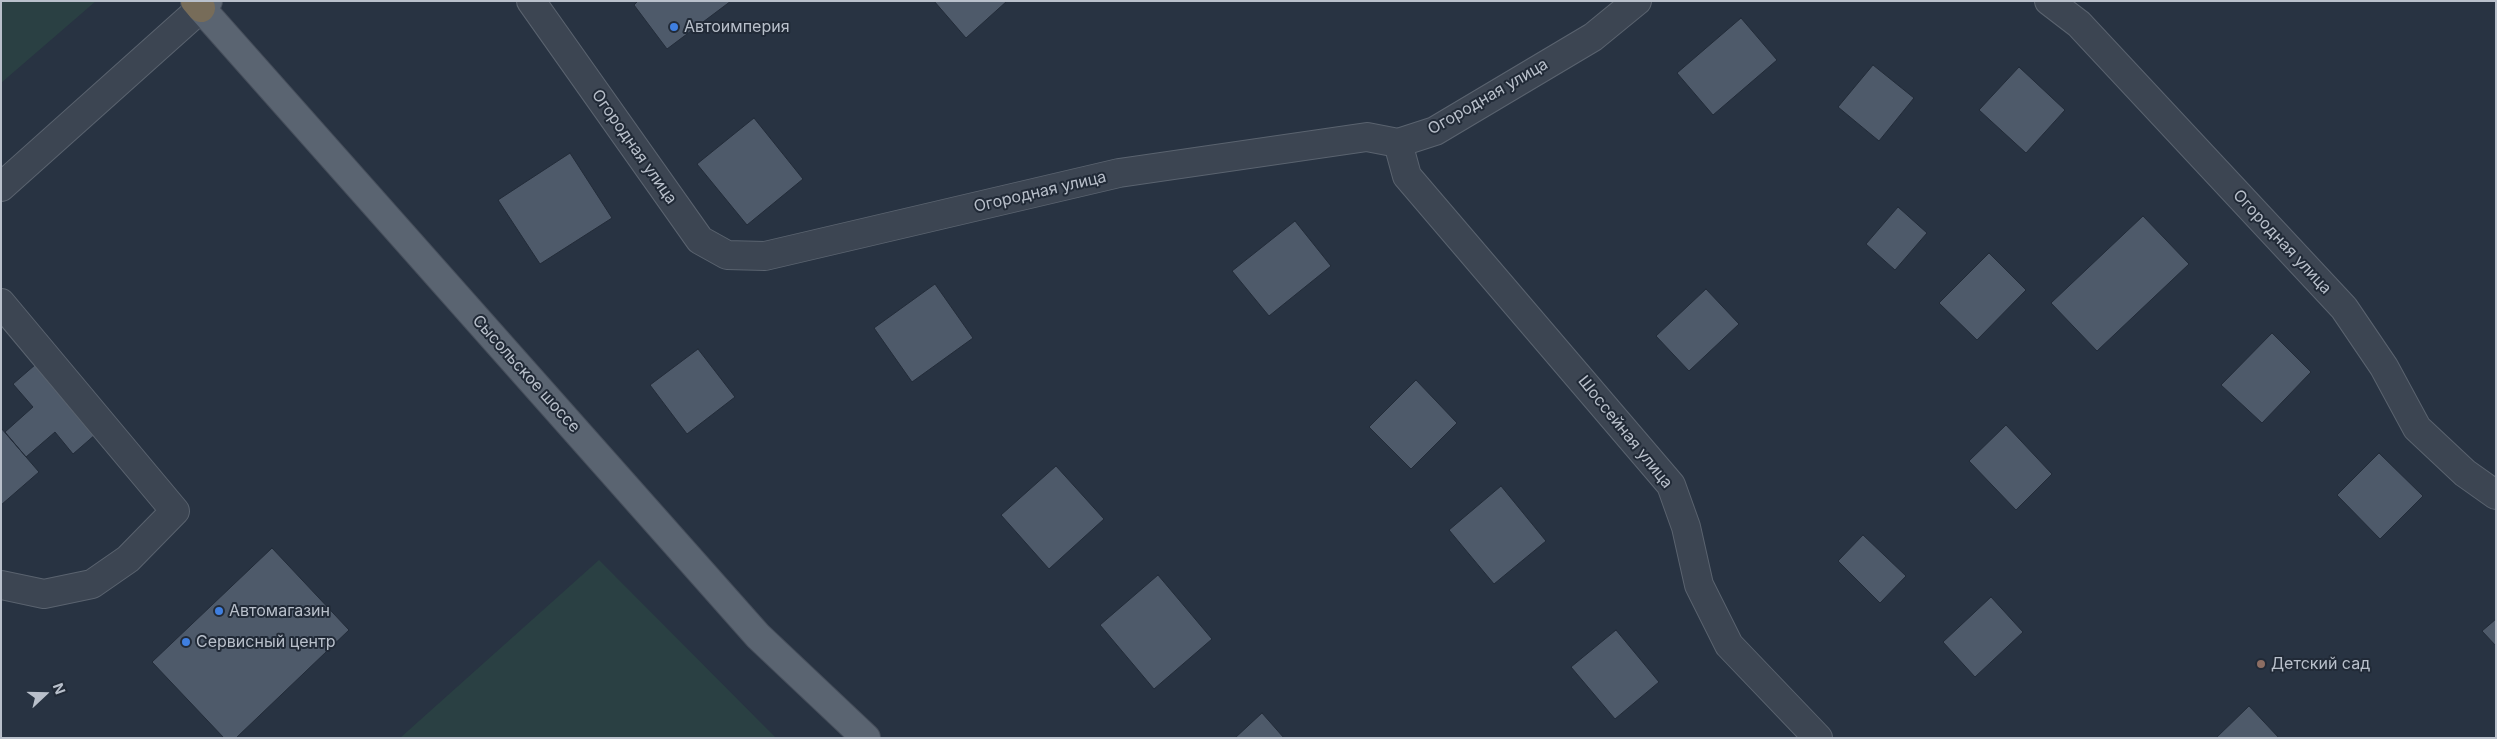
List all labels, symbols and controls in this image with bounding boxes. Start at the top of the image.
place label: Автоимперия [684,17,790,37]
marker: Автоимперия [668,21,680,33]
street label: Огородная улица [1425,55,1551,139]
street label: Огородная улица [587,86,681,208]
street label: Огородная улица [972,167,1108,217]
street label: Огородная улица [2229,186,2335,298]
street label: Сысольское шоссе [468,311,584,437]
street label: Шоссейная улица [1574,372,1676,492]
place label: Автомагазин [229,601,330,621]
marker: Автомагазин [213,605,225,617]
place label: Сервисный центр [196,632,336,652]
marker: Сервисный центр [180,636,192,648]
place label: Детский сад [2271,654,2370,674]
marker: Детский сад [2255,658,2267,670]
north arrow [20,669,70,719]
text: N [50,680,69,696]

